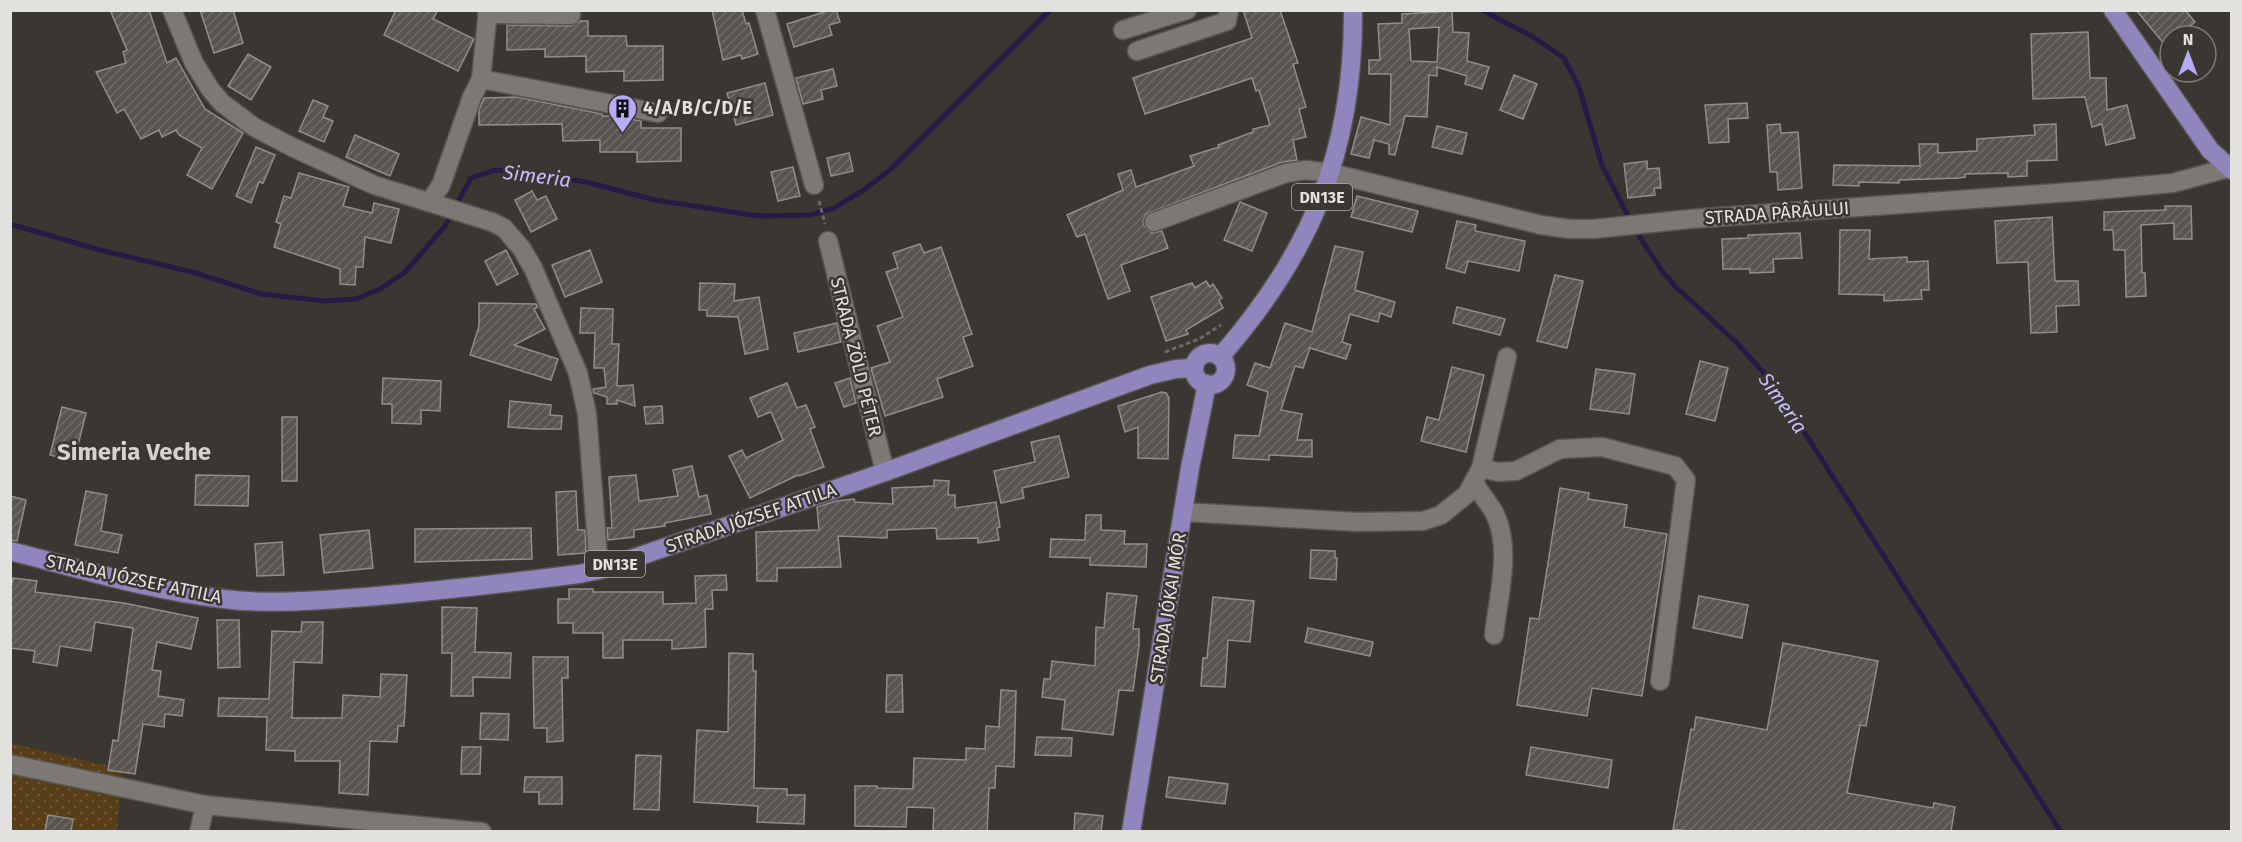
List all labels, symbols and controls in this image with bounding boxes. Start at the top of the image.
north arrow [2158,24,2218,84]
text: N [2183,30,2193,49]
building icon: 4/A/B/C/D/E [606,92,638,134]
place label: 4/A/B/C/D/E [643,97,752,119]
water label: Simeria [501,160,572,192]
road number: DN13E [1292,184,1352,210]
street label: STRADA PÂRÂULUI [1704,197,1850,229]
street label: STRADA ZÖLD PÉTER [826,275,887,439]
water label: Simeria [1753,367,1812,438]
district label: Simeria Veche [57,438,211,466]
street label: STRADA JÓZSEF ATTILA [663,478,840,557]
street label: STRADA JÓKAI MÓR [1145,531,1191,685]
street label: STRADA JÓZSEF ATTILA [44,550,224,608]
road number: DN13E [585,551,645,577]

